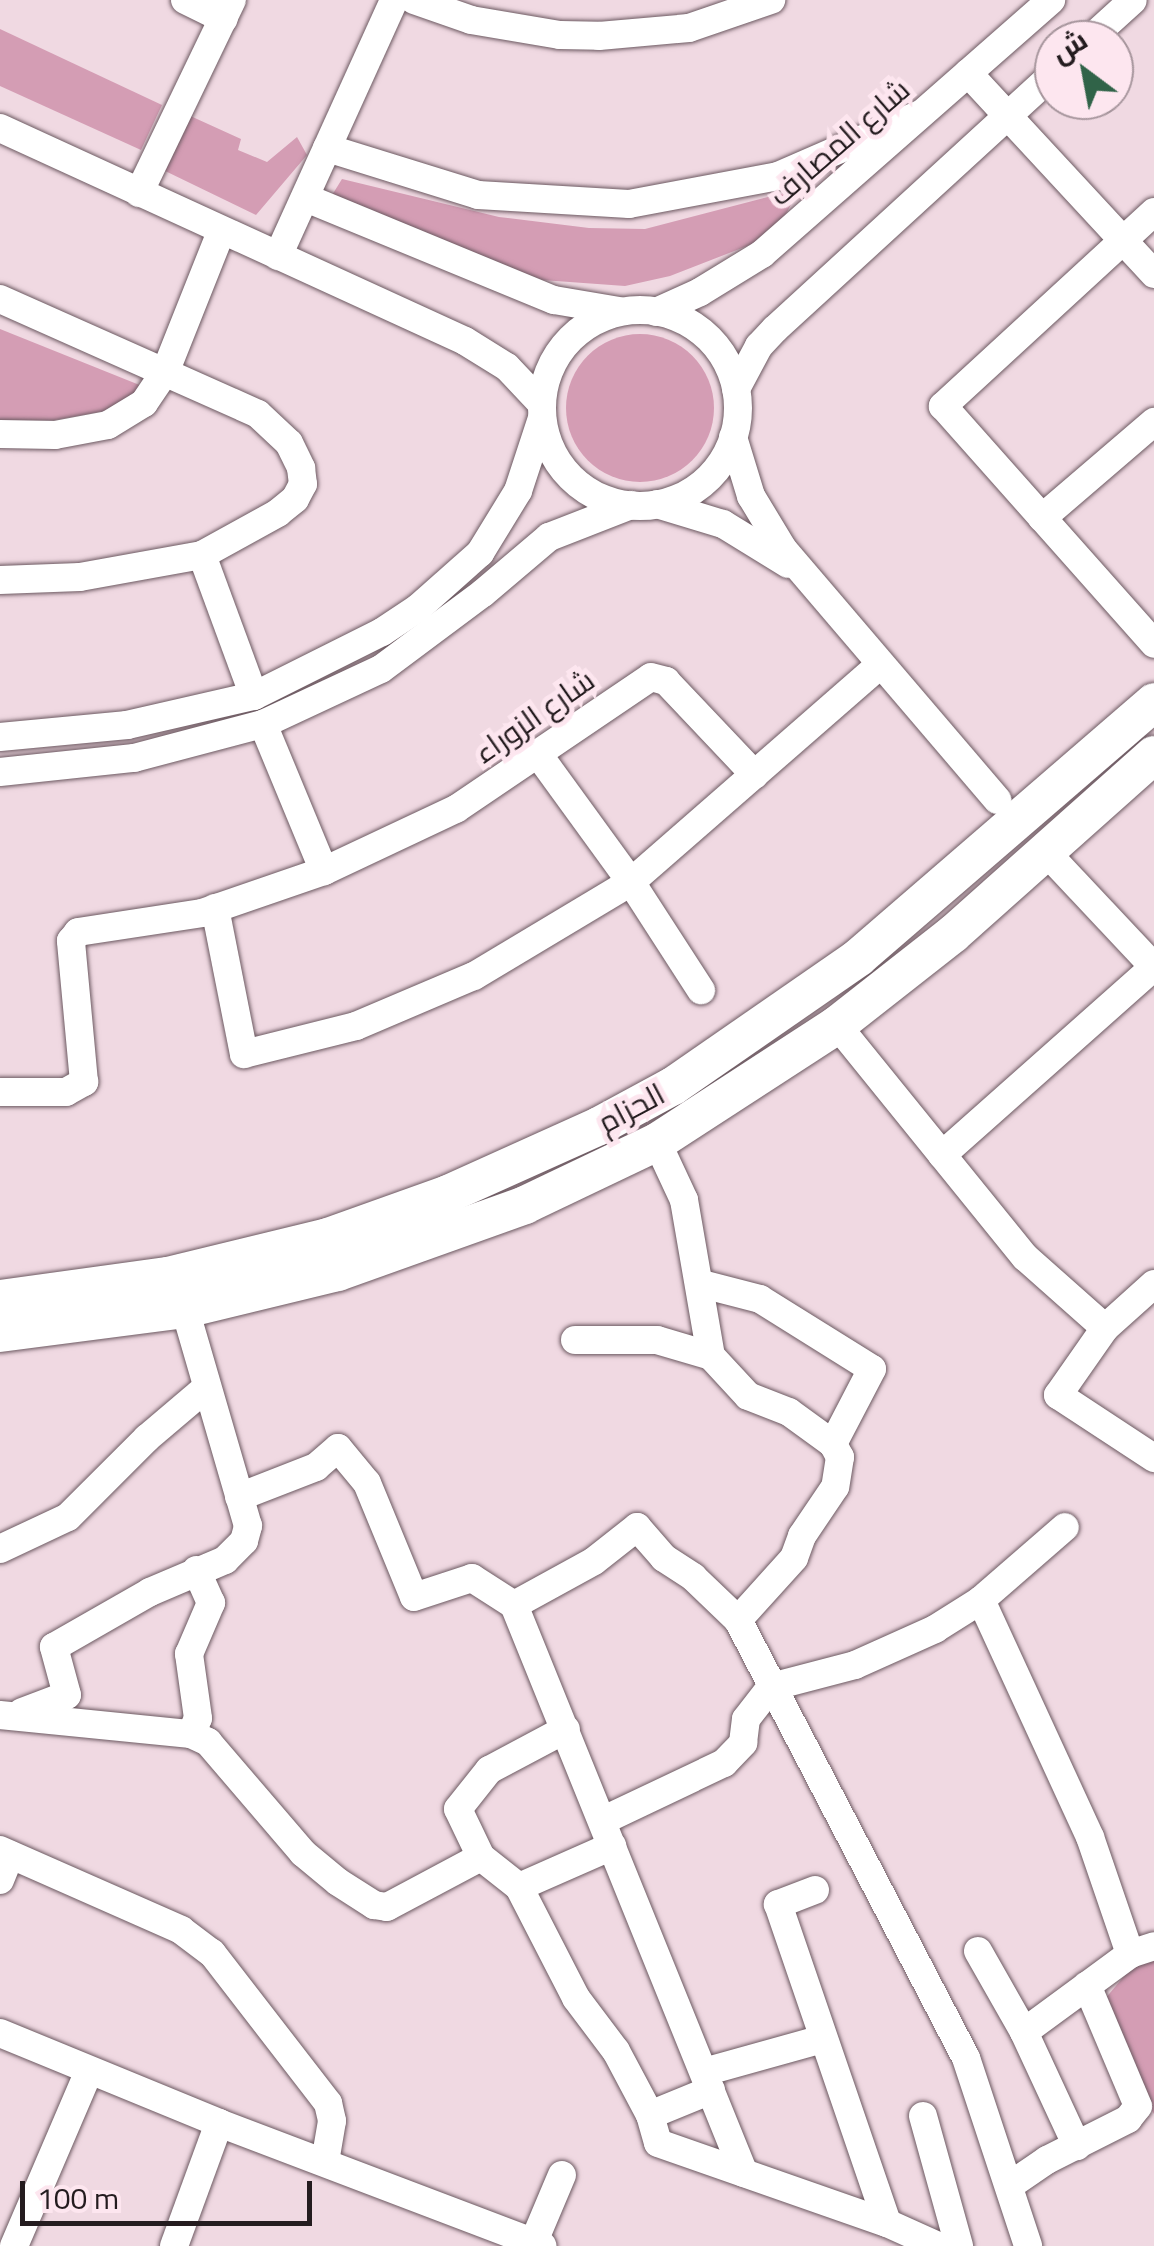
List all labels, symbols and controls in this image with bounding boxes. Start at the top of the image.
text: ش [1042,18,1096,74]
north arrow [1034,20,1134,120]
street label: شارع المصارف [761,71,917,213]
street label: شارع الزوراء [467,661,601,771]
street label: الحزام [592,1076,670,1140]
scale bar [25,2161,318,2223]
text: 100 m [37,2175,119,2221]

